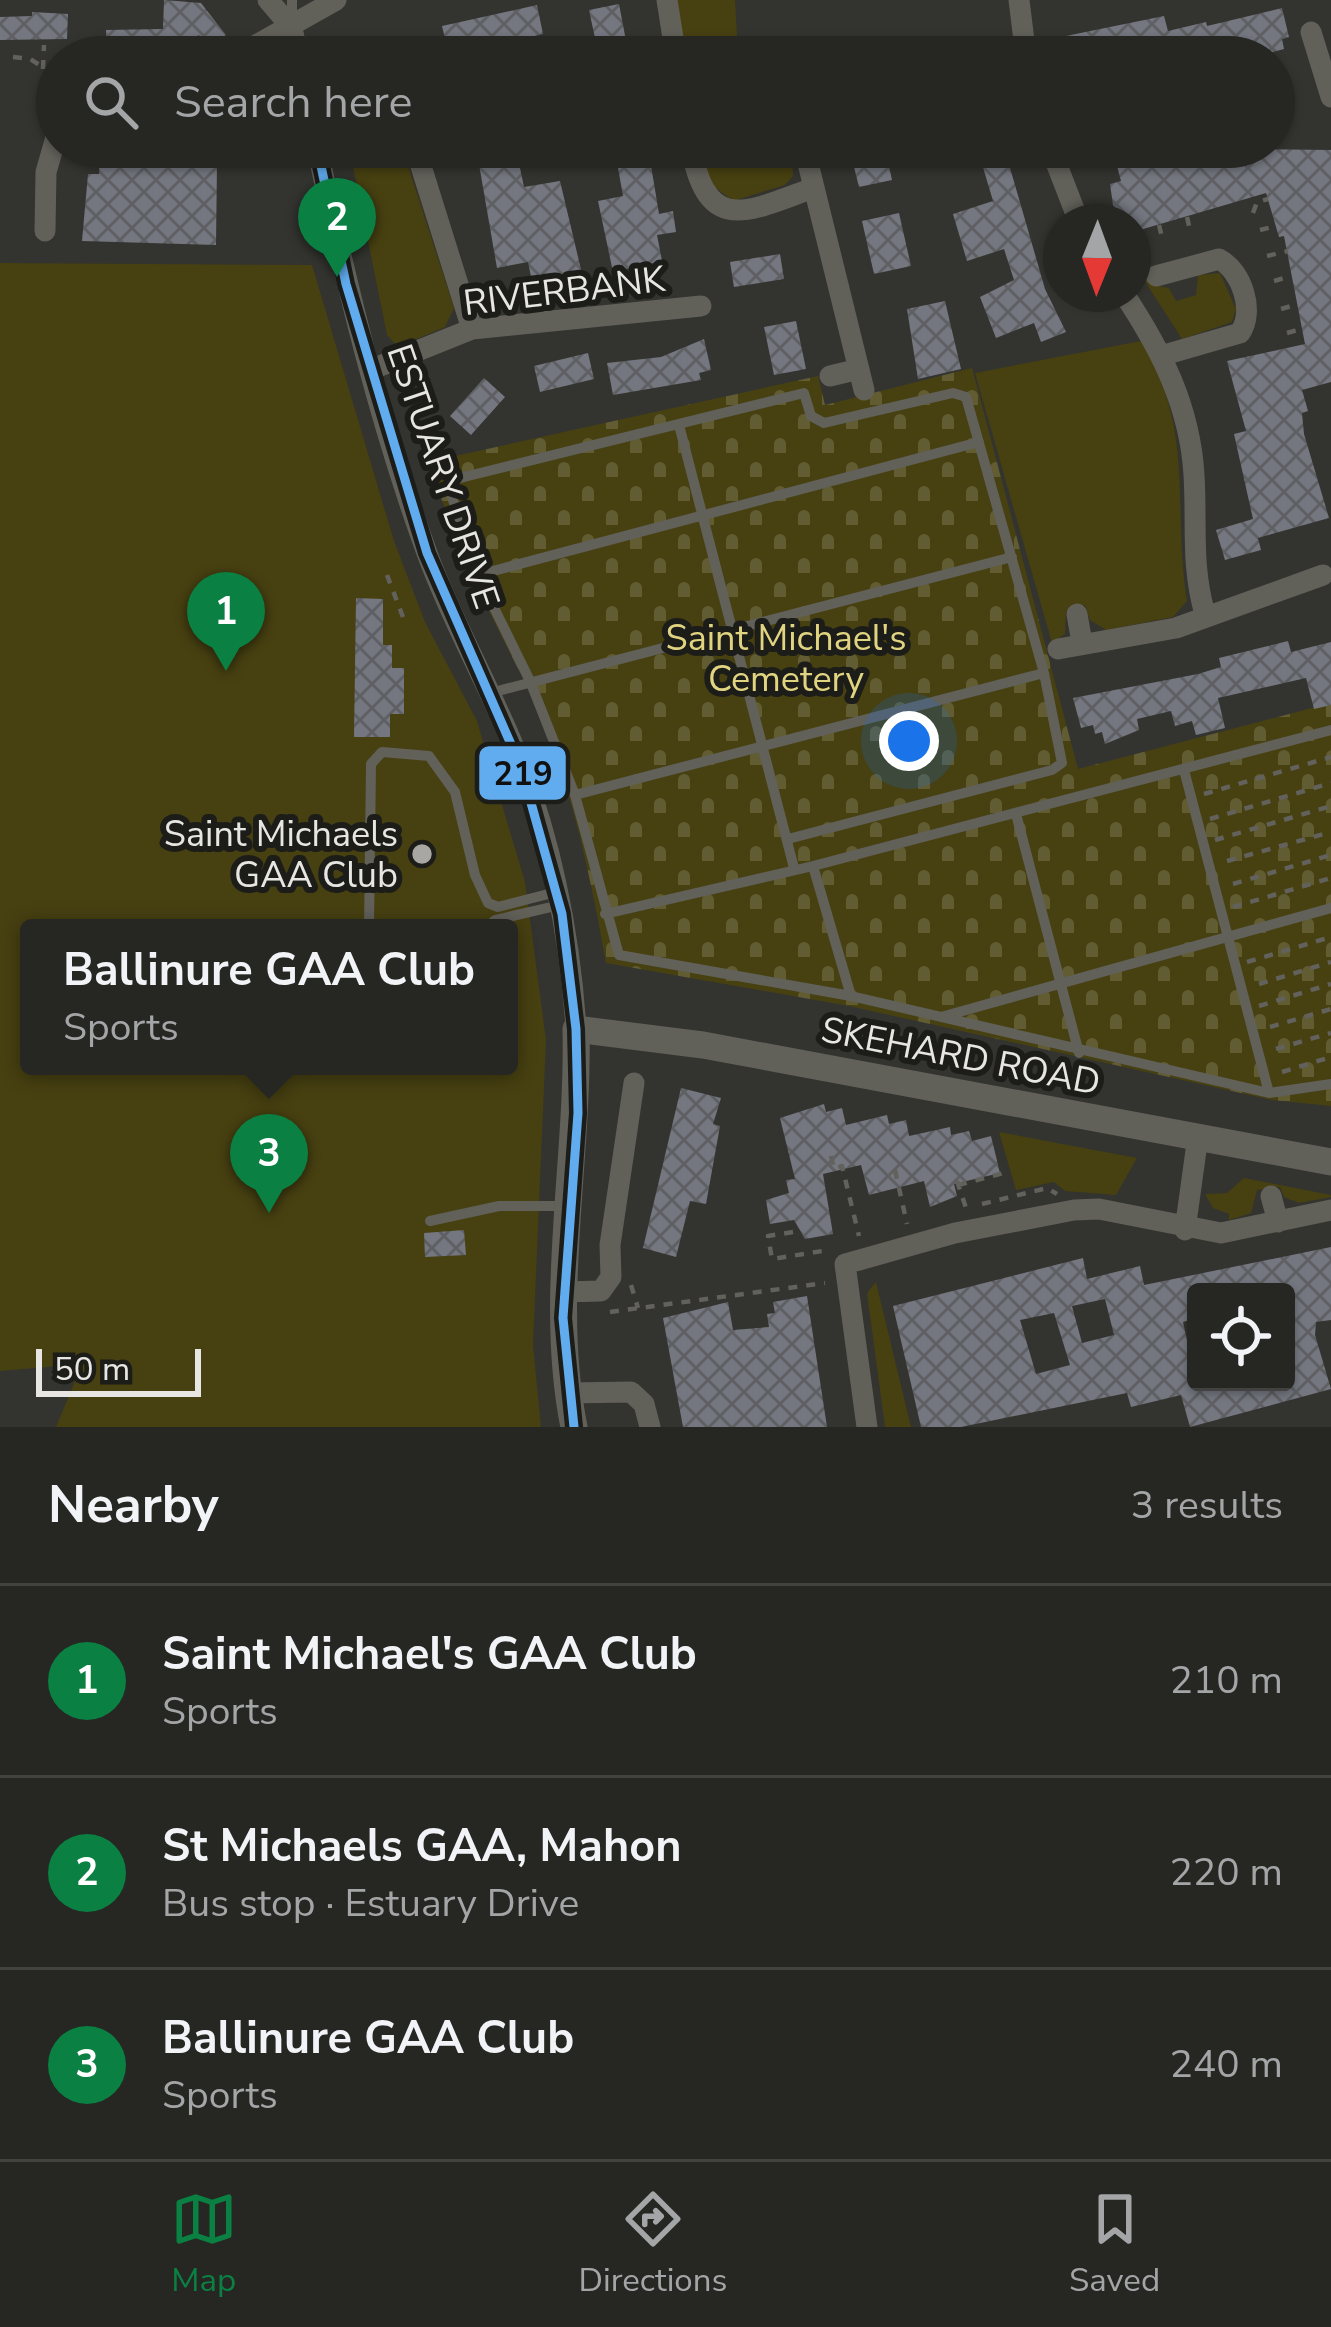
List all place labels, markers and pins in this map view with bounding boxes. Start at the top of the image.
pin: 2 [298,178,376,277]
pin: 1 [187,572,265,671]
place label: Saint Michaels GAA Club [164,810,398,900]
marker: Saint Michaels GAA Club [409,841,435,867]
pin: 3 [230,1114,308,1213]

